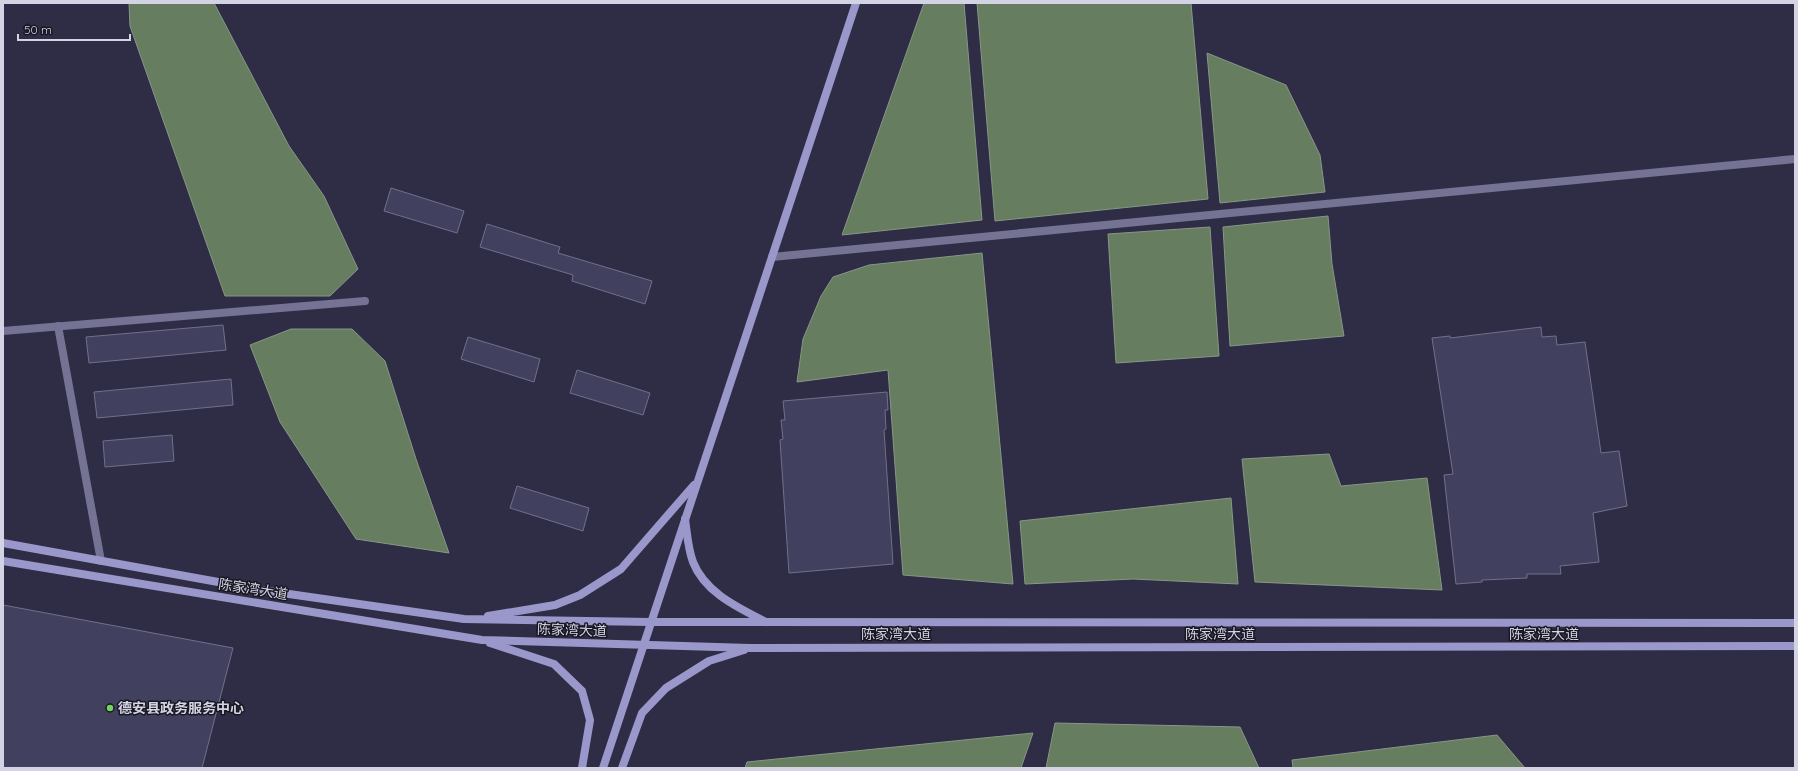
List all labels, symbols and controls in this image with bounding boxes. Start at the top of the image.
scale bar [18,16,130,42]
text: 50 m [24,22,52,37]
street label: 陈家湾大道 [217,575,289,603]
street label: 陈家湾大道 [537,620,607,640]
street label: 陈家湾大道 [861,625,931,643]
street label: 陈家湾大道 [1185,625,1255,643]
street label: 陈家湾大道 [1509,625,1579,643]
place label: 德安县政务服务中心 [118,699,244,717]
marker: 德安县政务服务中心 [105,703,115,713]

